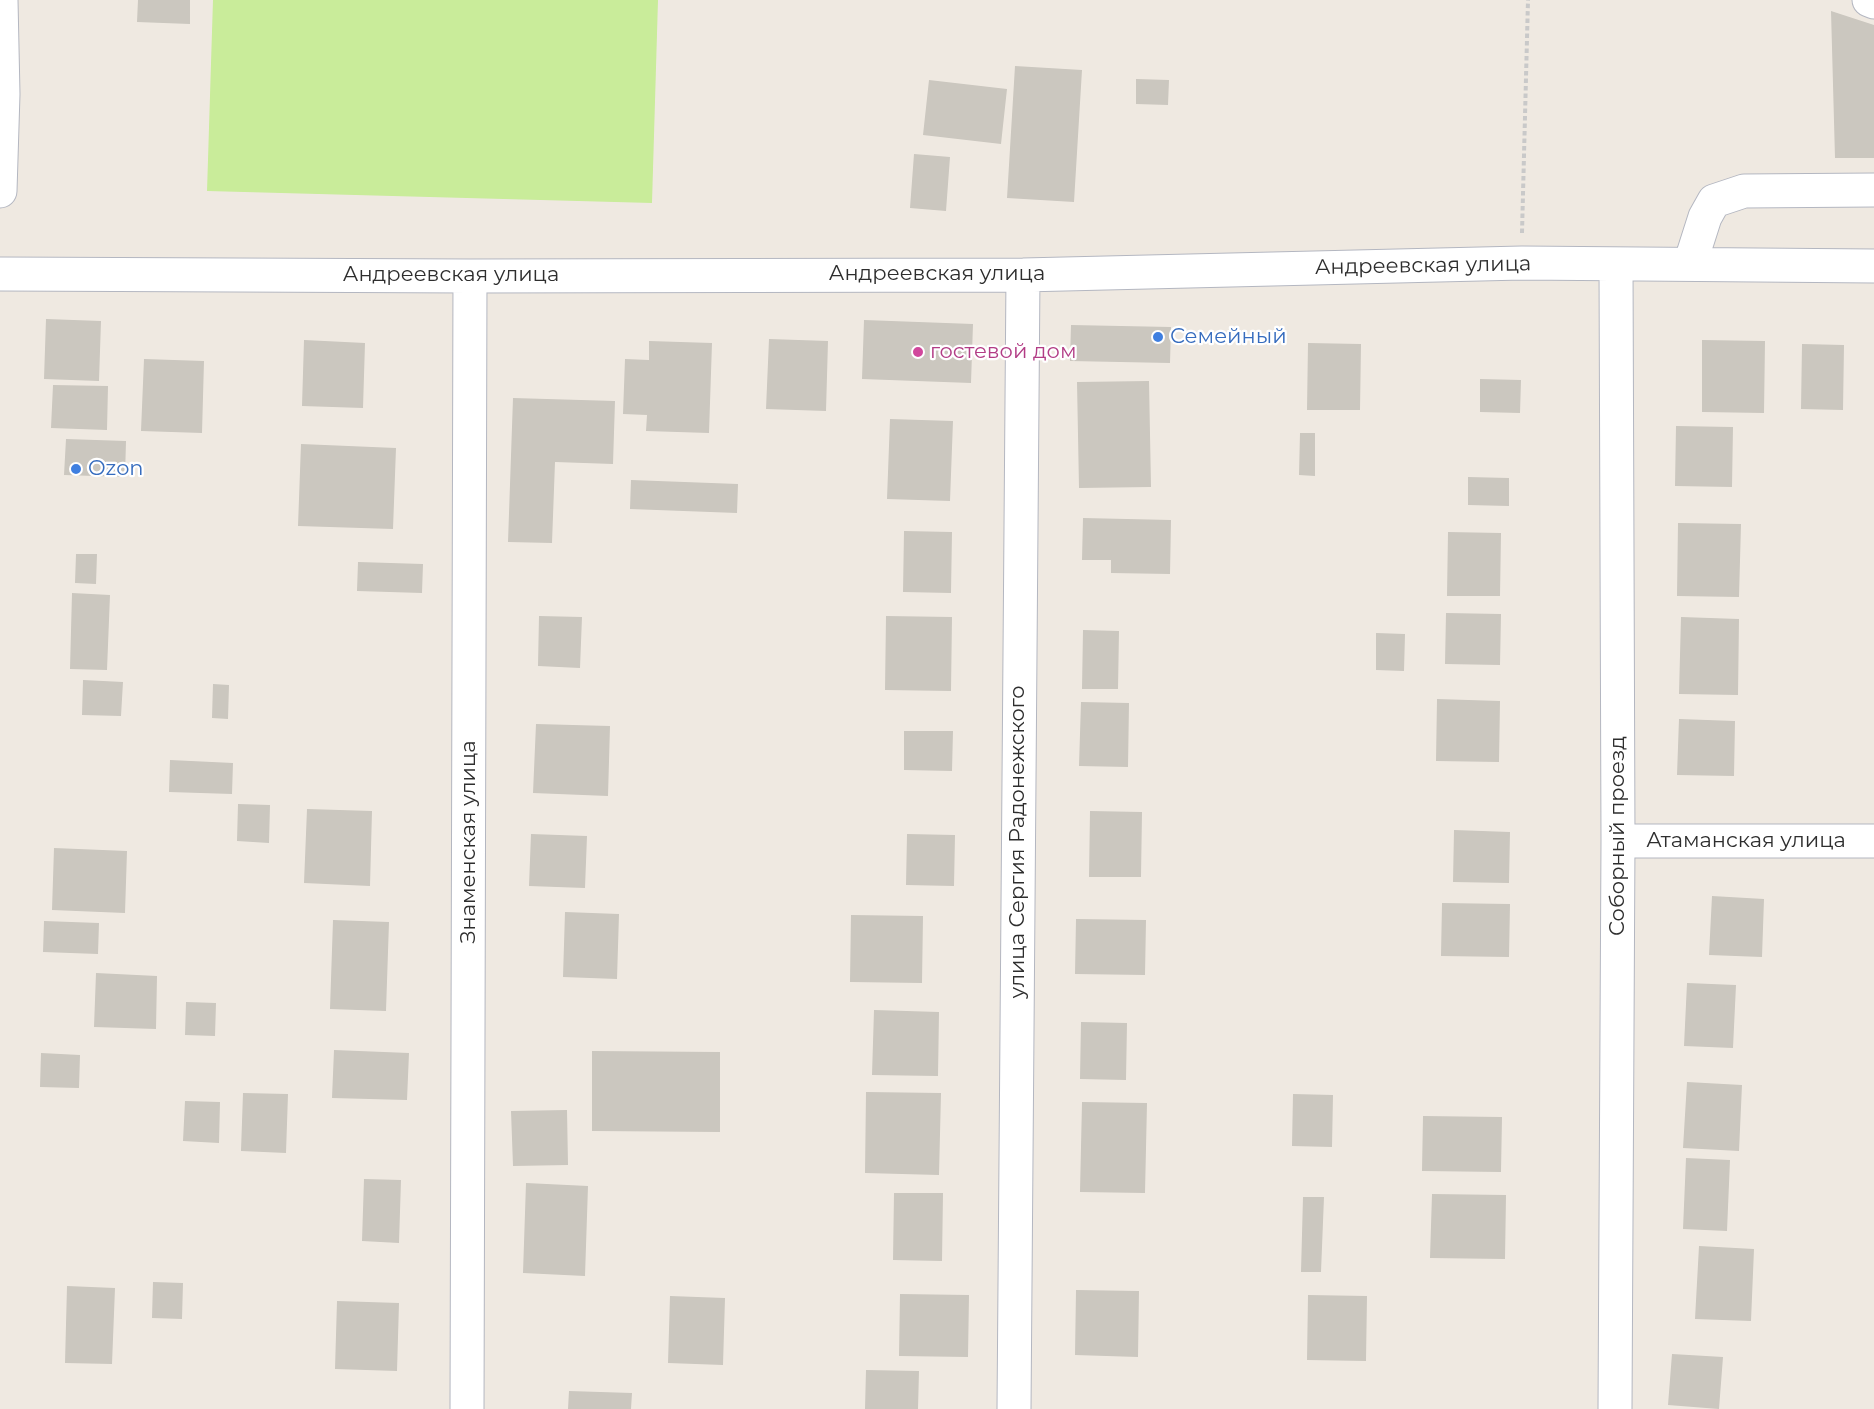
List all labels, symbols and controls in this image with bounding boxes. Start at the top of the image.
street label: Андреевская улица [1315,252,1531,280]
street label: Андреевская улица [829,261,1045,287]
street label: Андреевская улица [343,262,559,288]
place label: Семейный [1170,324,1287,350]
marker: Семейный [1151,330,1165,344]
place label: гостевой дом [930,339,1077,365]
marker: гостевой дом [911,345,925,359]
place label: Ozon [88,456,144,482]
marker: Ozon [69,462,83,476]
street label: улица Сергия Радонежского [1005,685,1031,999]
street label: Соборный проезд [1605,736,1631,936]
street label: Знаменская улица [456,740,482,944]
street label: Атаманская улица [1646,828,1846,854]

